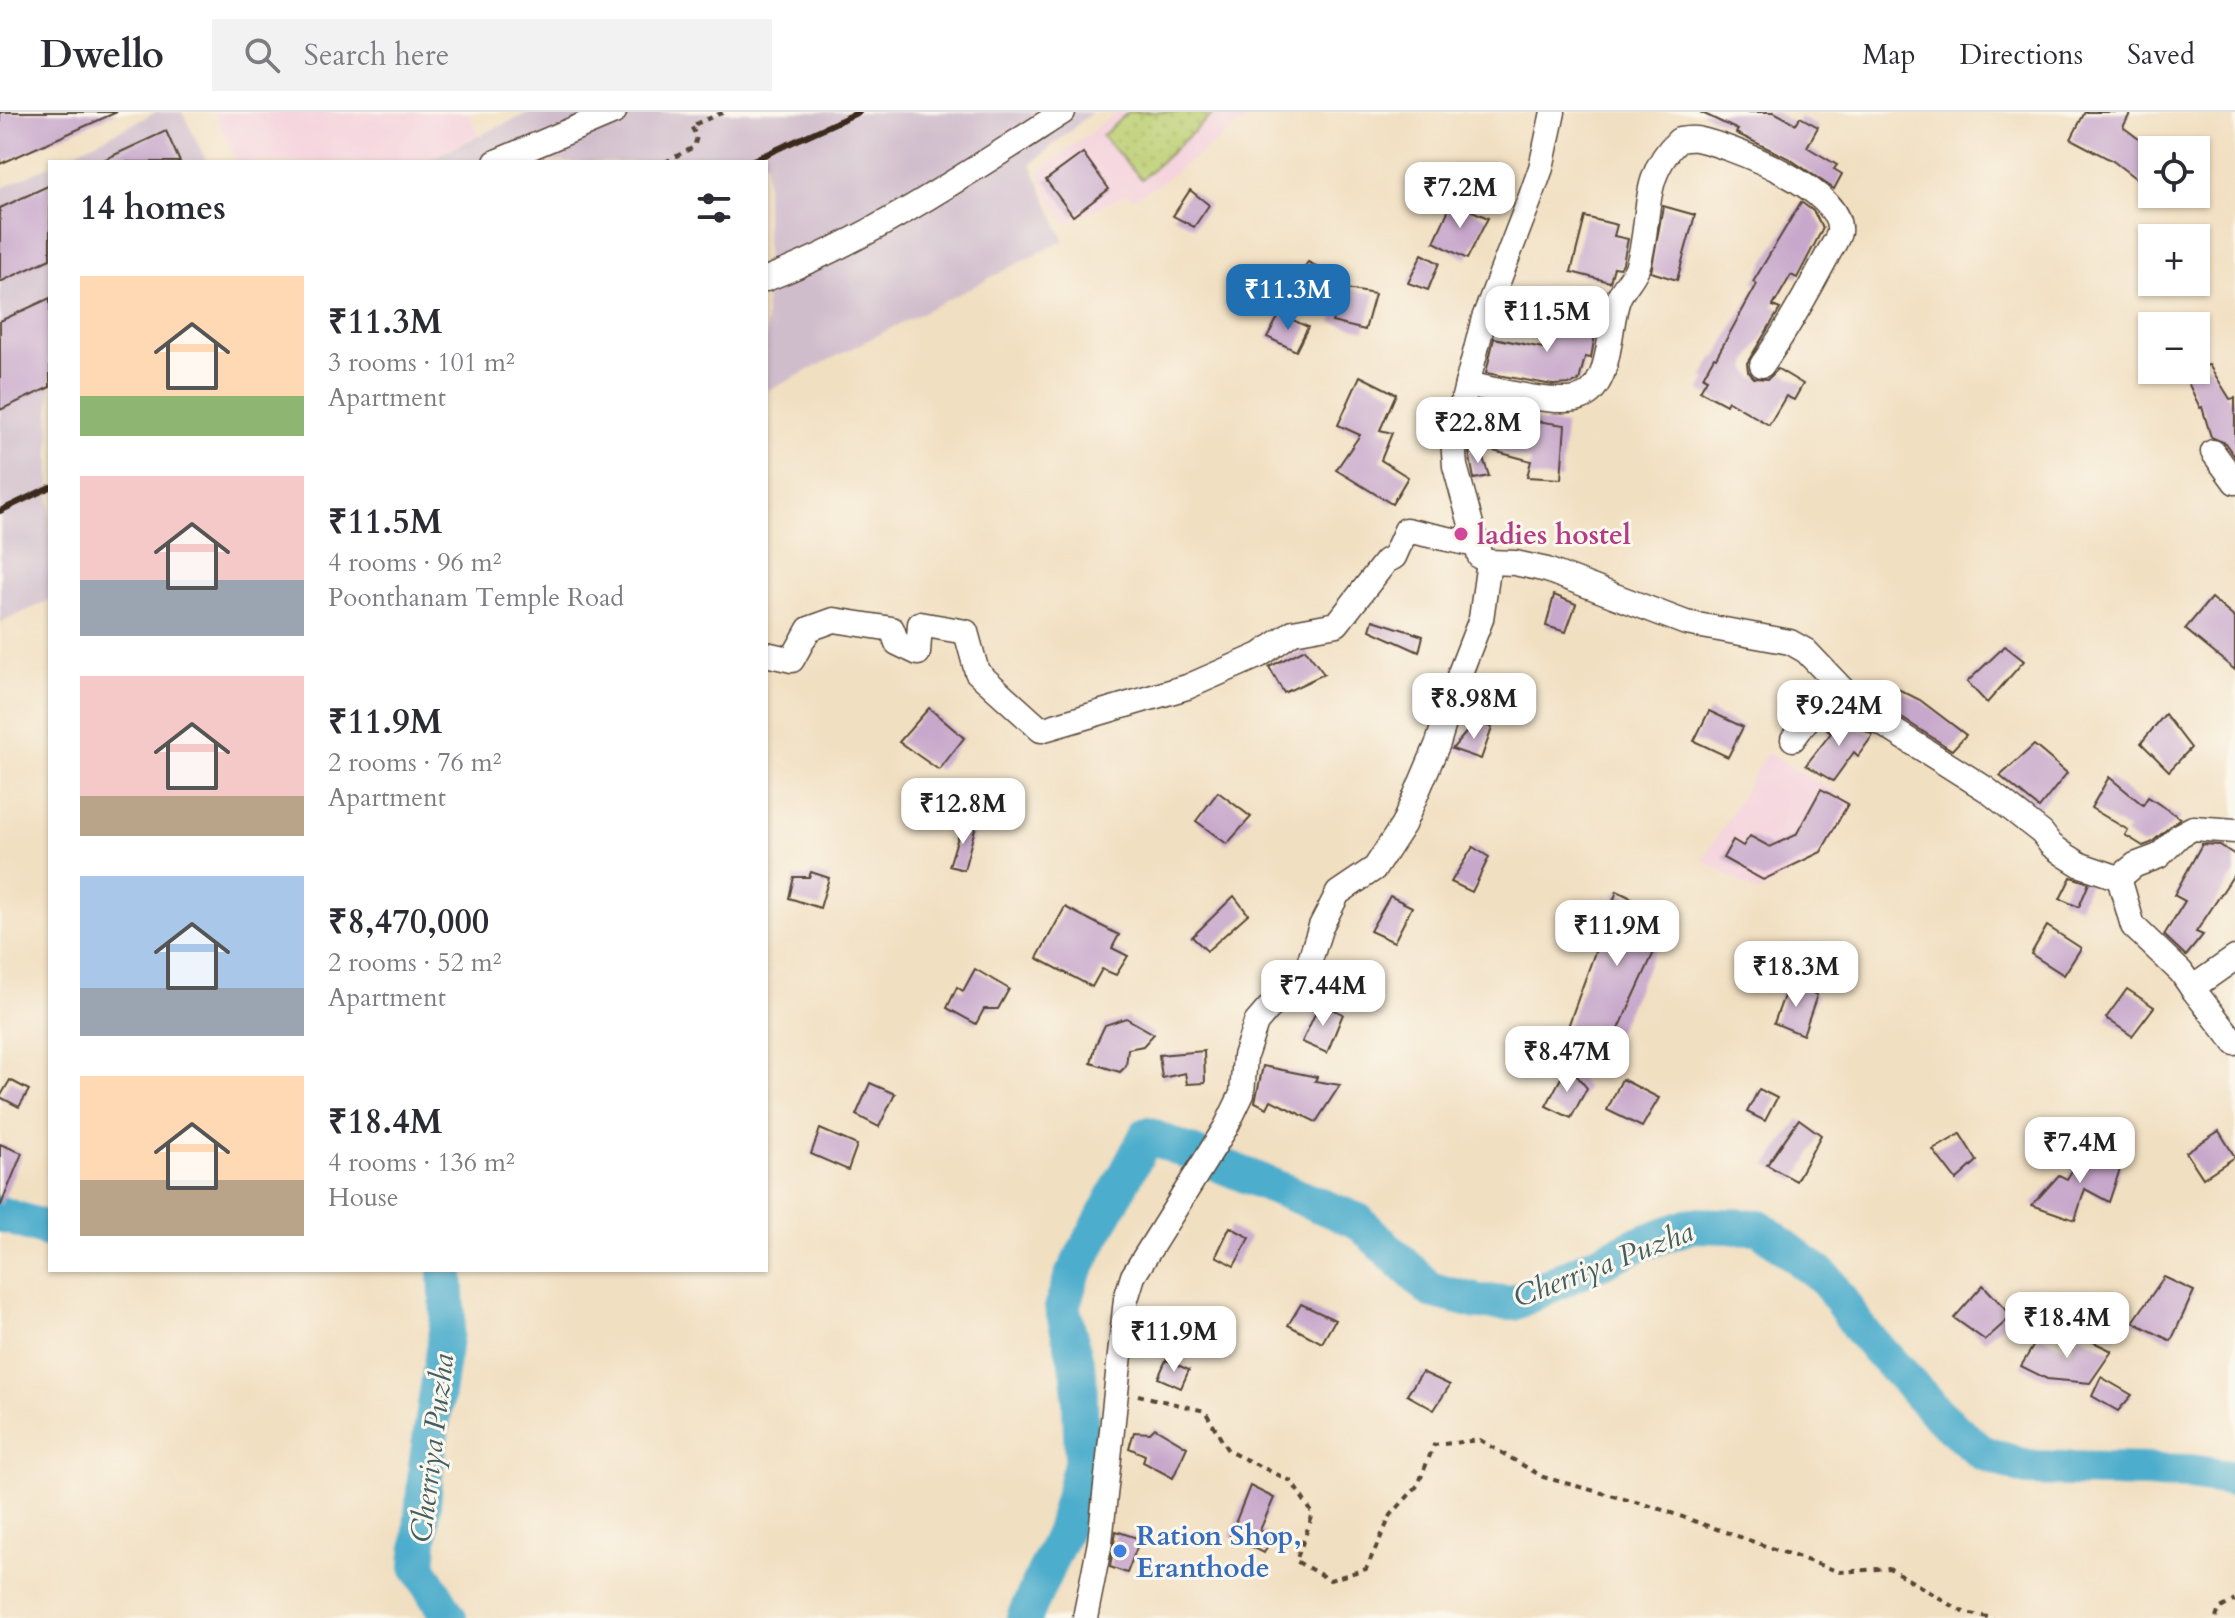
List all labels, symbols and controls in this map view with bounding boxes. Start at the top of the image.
search box [212,19,772,91]
text: Dwello [40,29,164,81]
icon: search [240,33,284,77]
text: Search here [304,35,449,76]
text: Map [1862,36,1916,74]
text: Directions [1960,36,2083,74]
text: Saved [2127,36,2195,74]
map controls [2138,136,2210,384]
button: locate [2138,136,2210,208]
pin: ₹7.2M [1404,162,1516,230]
text: ₹7.2M [1423,170,1497,205]
text: 14 homes [80,185,226,231]
icon: filters [692,186,736,230]
button: + [2138,224,2210,296]
pin: ₹11.3M [1223,264,1353,332]
text: ₹11.3M [1244,272,1332,307]
pin: ₹11.5M [1482,286,1612,354]
text: ₹11.5M [1503,294,1591,329]
text: ₹11.3M [328,299,443,345]
icon: home [144,308,240,404]
button: − [2138,312,2210,384]
text: 3 rooms · 101 m² [328,345,515,380]
text: Apartment [328,380,446,415]
pin: ₹22.8M [1413,397,1543,465]
text: ₹22.8M [1434,405,1522,440]
text: ₹11.5M [328,499,443,545]
icon: home [144,508,240,604]
place label: ladies hostel [1477,516,1631,554]
marker: ladies hostel [1452,525,1470,543]
text: 4 rooms · 96 m² [328,545,501,580]
text: Poonthanam Temple Road [328,580,624,615]
pin: ₹8.98M [1409,673,1539,741]
pin: ₹9.24M [1774,680,1904,748]
text: ₹8.98M [1430,681,1518,716]
text: ₹9.24M [1795,688,1883,723]
text: ₹11.9M [328,699,443,745]
icon: home [144,708,240,804]
text: 2 rooms · 76 m² [328,745,501,780]
pin: ₹12.8M [898,778,1028,846]
text: Apartment [328,780,446,815]
text: ₹12.8M [919,786,1007,821]
text: ₹8,470,000 [328,899,489,945]
pin: ₹11.9M [1552,900,1682,968]
icon: home [144,908,240,1004]
text: ₹11.9M [1573,908,1661,943]
pin: ₹18.3M [1731,941,1861,1009]
text: 2 rooms · 52 m² [328,945,501,980]
text: ₹18.3M [1752,949,1840,984]
pin: ₹7.44M [1258,960,1388,1028]
text: ₹7.44M [1279,968,1367,1003]
text: Apartment [328,980,446,1015]
pin: ₹8.47M [1502,1026,1632,1094]
text: ₹8.47M [1523,1034,1611,1069]
text: ₹18.4M [328,1099,443,1145]
icon: home [144,1108,240,1204]
pin: ₹7.4M [2024,1117,2136,1185]
text: ₹7.4M [2043,1125,2117,1160]
text: 4 rooms · 136 m² [328,1145,515,1180]
text: House [328,1180,399,1215]
water label: Cherriya Puzha [1507,1211,1699,1318]
pin: ₹18.4M [2002,1292,2132,1360]
text: ₹18.4M [2023,1300,2111,1335]
pin: ₹11.9M [1109,1306,1239,1374]
text: ₹11.9M [1130,1314,1218,1349]
water label: Cherriya Puzha [401,1351,464,1545]
place label: Ration Shop, Eranthode [1136,1517,1302,1587]
marker: Ration Shop, Eranthode [1111,1542,1129,1560]

